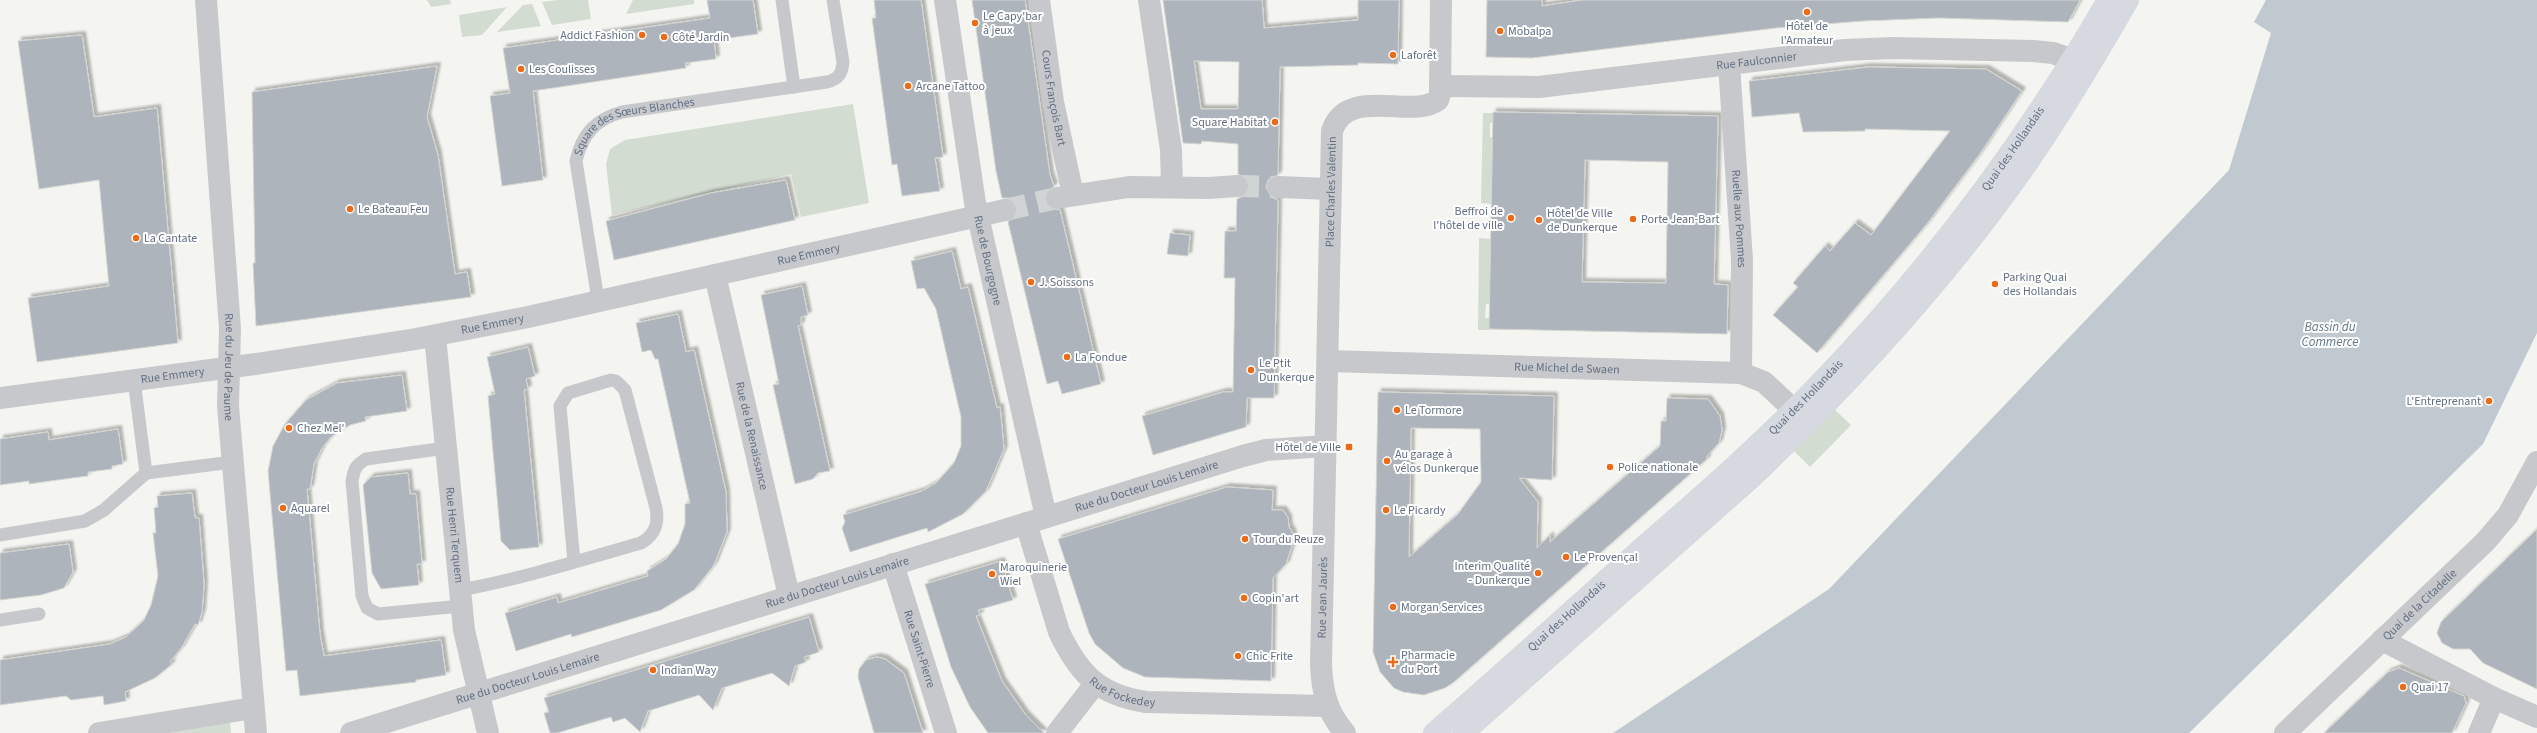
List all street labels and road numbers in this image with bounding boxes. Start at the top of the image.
street label: Rue Faulconnier [1715,48,1798,75]
street label: Cours François Bart [1037,49,1070,148]
street label: Square des Sœurs Blanches [570,93,696,158]
street label: Quai des Hollandais [1977,103,2049,195]
street label: Place Charles Valentin [1322,136,1341,247]
street label: Ruelle aux Pommes [1727,169,1750,268]
street label: Rue de Bourgogne [969,214,1006,307]
street label: Rue Emmery [776,239,842,270]
street label: Rue Emmery [459,310,526,339]
street label: Rue du Jeu de Paume [219,313,238,422]
street label: Quai des Hollandais [1765,356,1847,439]
street label: Rue Michel de Swaen [1514,358,1620,378]
street label: Rue Emmery [140,363,206,388]
street label: Rue de la Renaissance [731,380,772,492]
street label: Rue du Docteur Louis Lemaire [1073,456,1221,517]
street label: Rue Henri Terquem [441,486,467,584]
street label: Rue du Docteur Louis Lemaire [763,552,911,613]
street label: Rue Jean Jaurès [1314,557,1332,639]
street label: Quai de la Citadelle [2379,565,2461,645]
street label: Quai des Hollandais [1524,577,1610,656]
street label: Rue Saint-Pierre [899,608,939,690]
street label: Rue du Docteur Louis Lemaire [454,648,602,709]
street label: Rue Fockedey [1085,673,1156,711]

